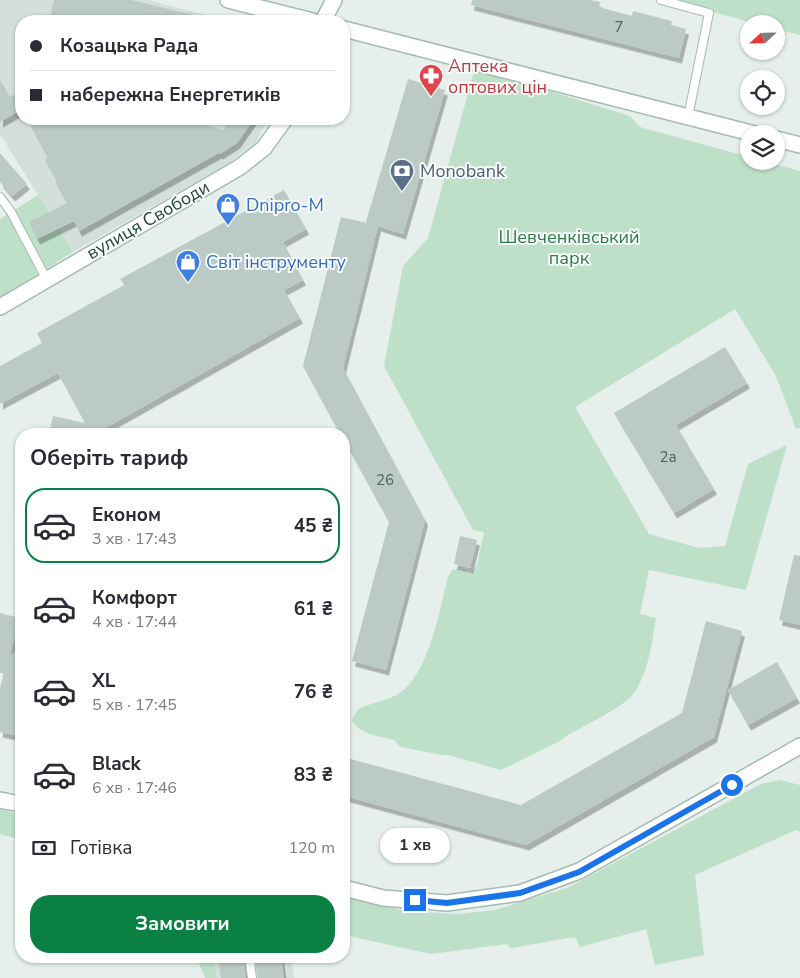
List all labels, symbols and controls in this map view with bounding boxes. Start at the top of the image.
north arrow [740,15,785,60]
map controls [740,15,785,170]
house number: 7 [614,17,624,37]
text: Козацька Рада [60,33,198,59]
place label: Аптека оптових цін [448,54,547,99]
pharmacy icon: Аптека оптових цін [418,63,444,97]
button: locate [740,70,785,115]
text: набережна Енергетиків [60,82,281,108]
button: layers [740,125,785,170]
bank icon: Monobank [389,158,415,192]
place label: Monobank [420,159,506,183]
street label: вулиця Свободи [82,175,214,265]
shop icon: Dnipro-M [215,192,241,226]
place label: Dnipro-M [246,193,324,217]
park label: Шевченківський парк [498,225,640,270]
shop icon: Світ інструменту [175,249,201,283]
place label: Світ інструменту [206,250,347,274]
text: Оберіть тариф [30,443,188,473]
house number: 2а [659,447,677,467]
house number: 26 [376,470,394,490]
text: Економ [92,502,161,528]
icon: car [32,503,77,548]
text: 45 ₴ [294,513,333,539]
text: 3 хв · 17:43 [92,528,177,550]
text: Комфорт [92,585,177,611]
icon: car [32,586,77,631]
text: 61 ₴ [294,596,333,622]
text: 4 хв · 17:44 [92,611,177,633]
text: XL [92,668,115,694]
icon: car [32,669,77,714]
text: 76 ₴ [294,679,333,705]
text: 5 хв · 17:45 [92,694,177,716]
text: Black [92,751,141,777]
icon: car [32,752,77,797]
text: 83 ₴ [294,762,333,788]
route start [721,774,743,796]
text: 6 хв · 17:46 [92,777,177,799]
callout: 1 хв [380,828,450,862]
icon: cash [30,834,58,862]
text: 1 хв [399,834,431,856]
text: Готівка [70,835,132,861]
text: 120 m [288,837,335,859]
route end [404,889,426,911]
button: Замовити [30,895,335,953]

